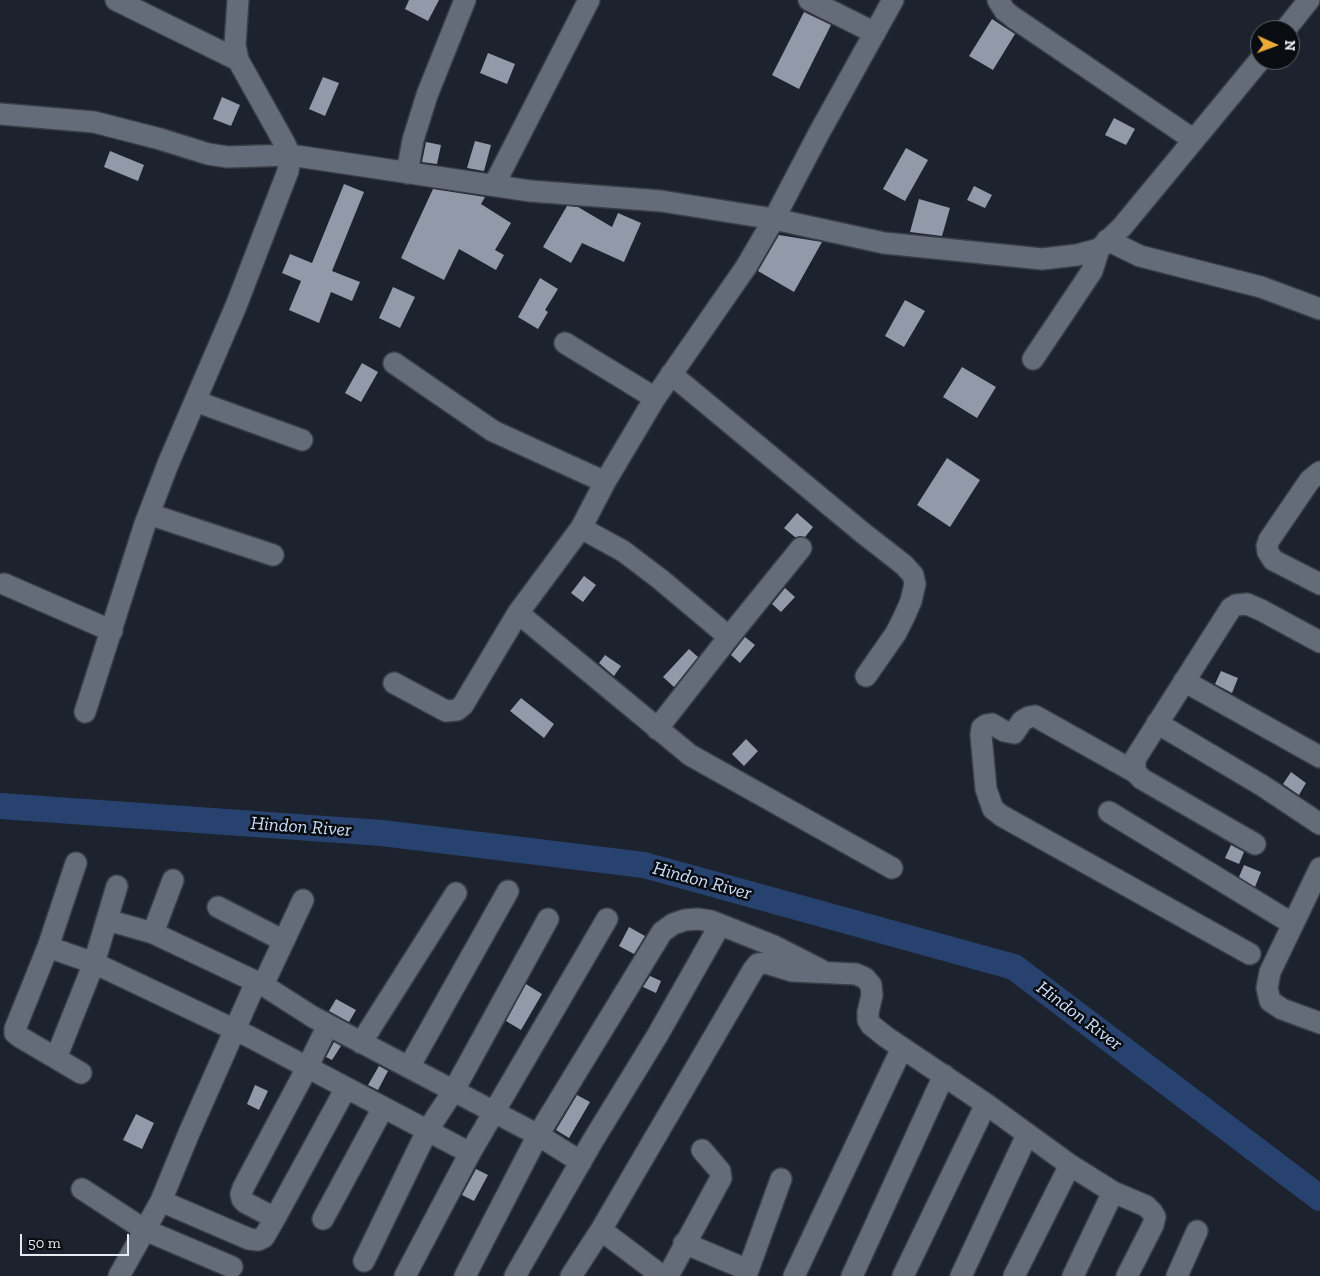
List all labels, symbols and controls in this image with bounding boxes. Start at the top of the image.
north arrow [1250,20,1300,70]
text: N [1281,40,1298,51]
water label: Hindon River [250,812,352,842]
water label: Hindon River [650,857,754,905]
water label: Hindon River [1032,976,1126,1056]
scale bar [22,1224,131,1256]
text: 50 m [28,1234,61,1252]

